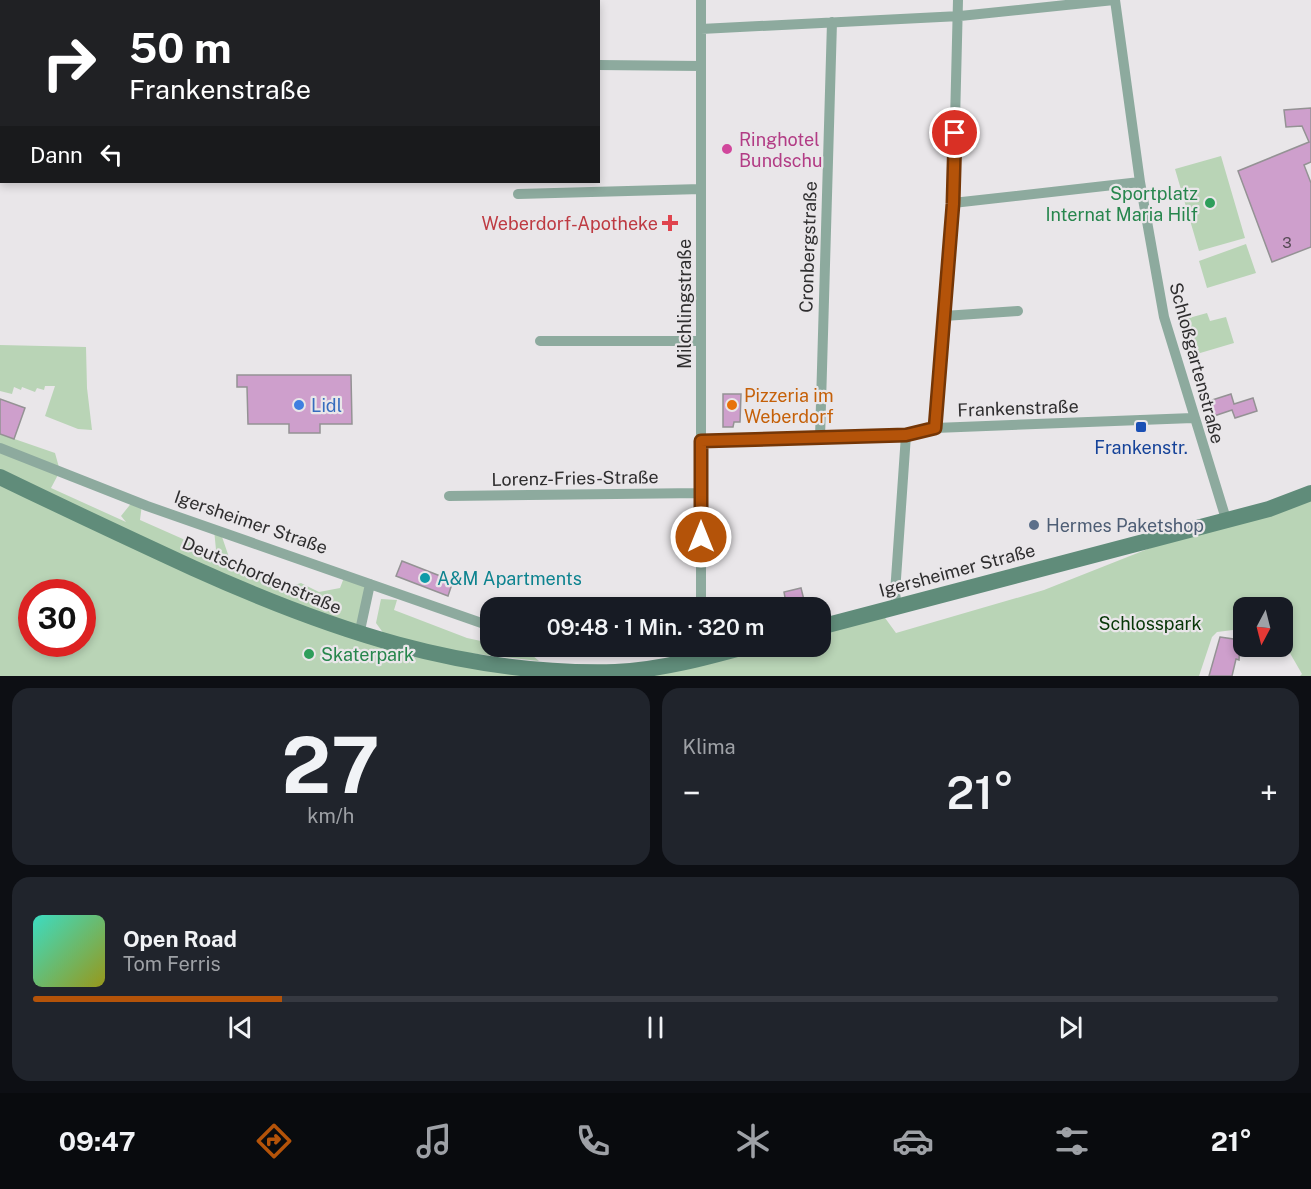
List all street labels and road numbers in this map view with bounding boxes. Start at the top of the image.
street label: Cronbergstraße [795,181,821,313]
street label: Milchlingstraße [674,239,695,369]
street label: Schloßgartenstraße [1165,280,1229,446]
street label: Frankenstraße [957,395,1079,421]
street label: Lorenz-Fries-Straße [491,466,659,490]
street label: Igersheimer Straße [172,486,330,558]
street label: Deutschordenstraße [179,532,345,618]
street label: Igersheimer Straße [877,539,1037,601]

